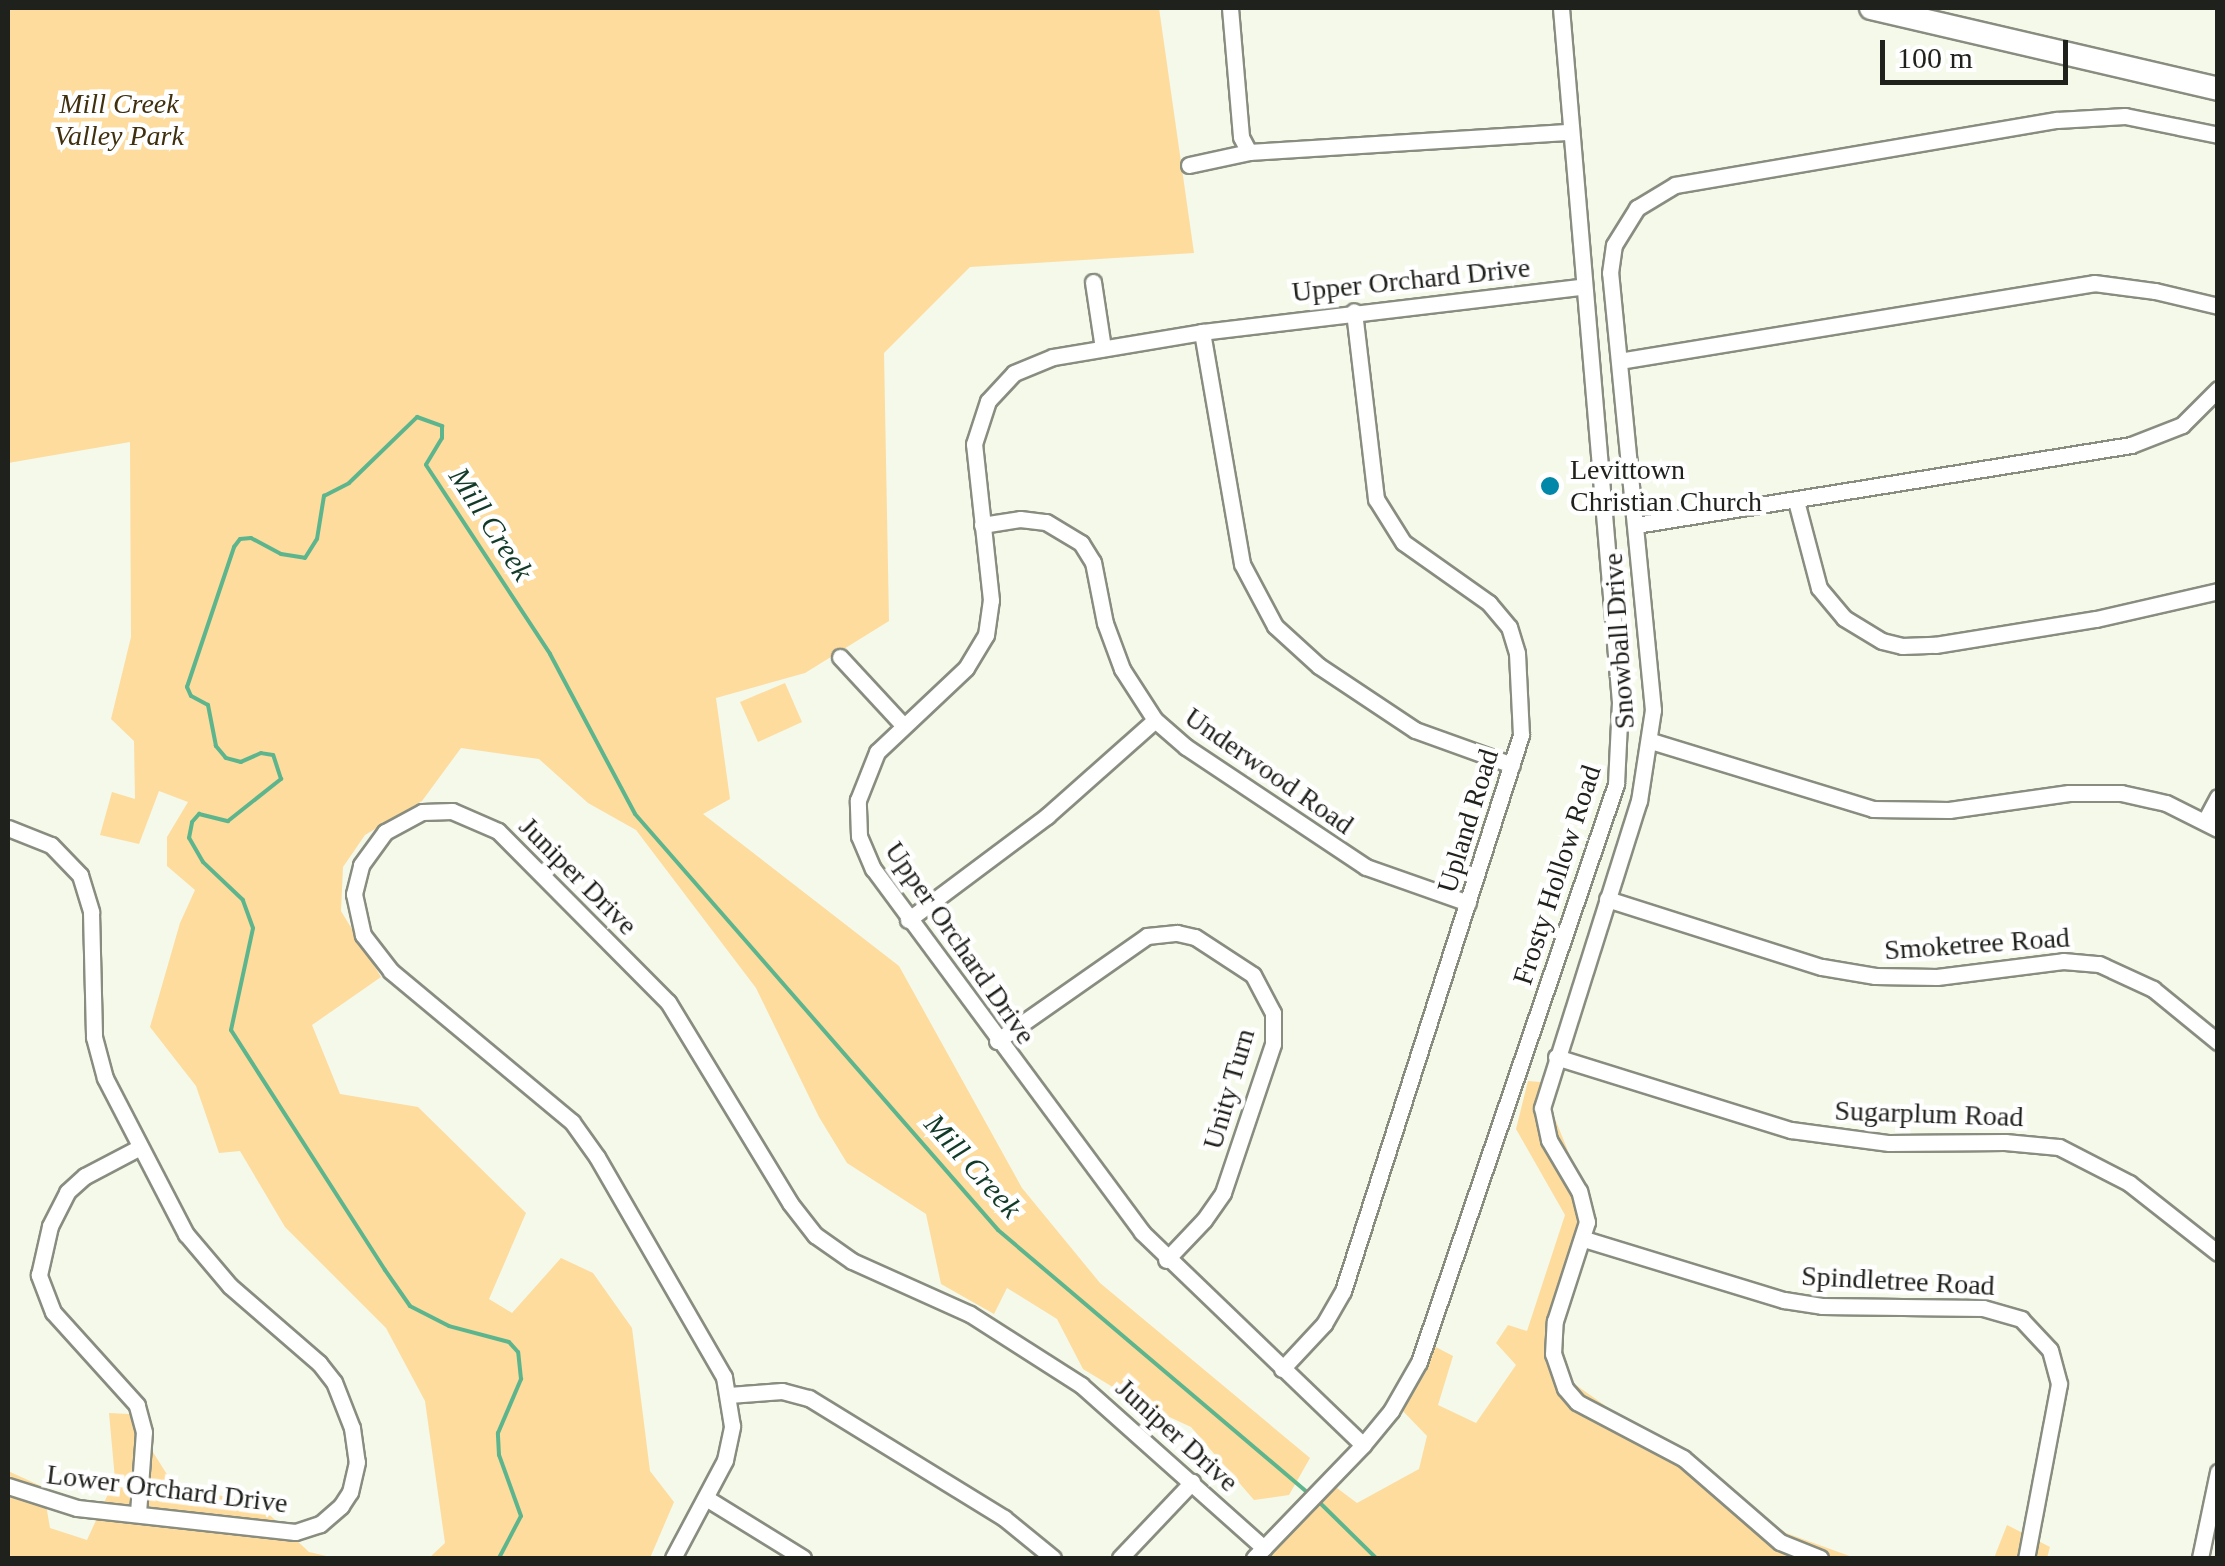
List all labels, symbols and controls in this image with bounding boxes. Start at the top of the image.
scale bar [1885,20,2072,82]
text: 100 m [1897,41,1973,74]
park label: Mill Creek Valley Park [54,87,184,153]
street label: Upper Orchard Drive [1290,251,1532,309]
place label: Levittown Christian Church [1570,453,1762,519]
water label: Mill Creek [441,461,541,587]
marker: Levittown Christian Church [1539,475,1561,497]
street label: Snowball Drive [1596,552,1642,730]
street label: Underwood Road [1178,700,1360,842]
street label: Upland Road [1430,745,1506,897]
street label: Frosty Hollow Road [1506,761,1608,989]
street label: Juniper Drive [512,810,644,942]
street label: Upper Orchard Drive [878,835,1042,1051]
street label: Smoketree Road [1883,921,2071,967]
street label: Unity Turn [1196,1025,1262,1153]
street label: Sugarplum Road [1834,1094,2024,1134]
water label: Mill Creek [917,1106,1029,1226]
street label: Spindletree Road [1800,1259,1996,1303]
street label: Juniper Drive [1109,1371,1245,1499]
street label: Lower Orchard Drive [45,1458,289,1520]

